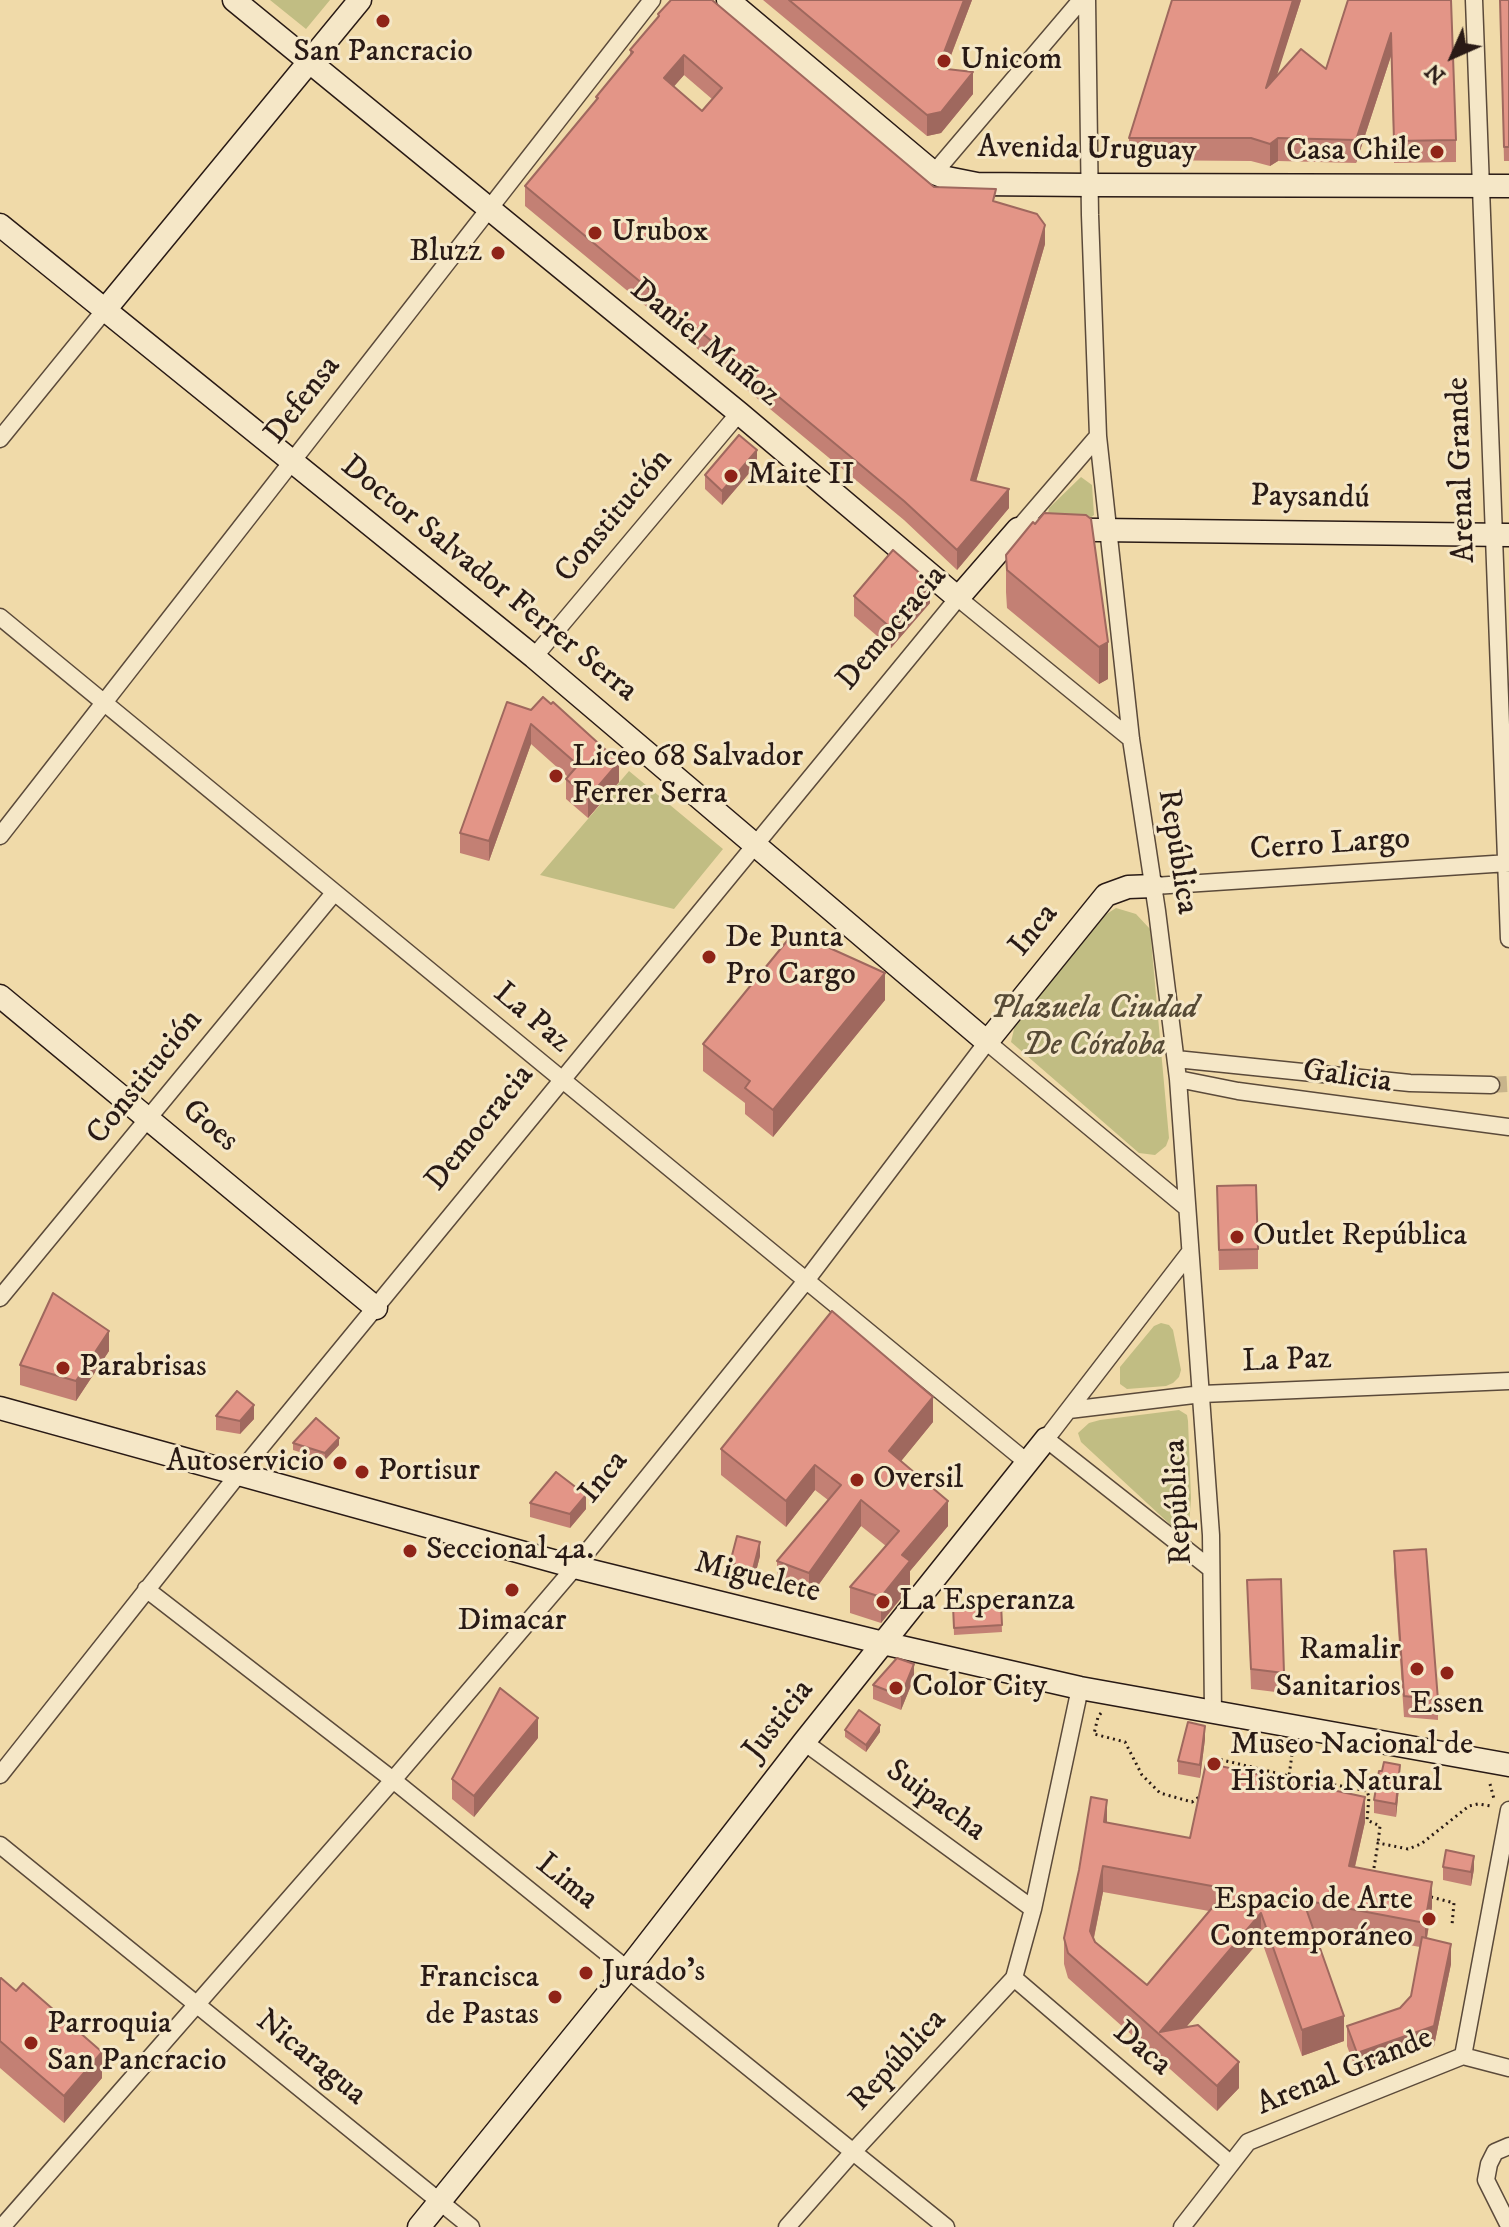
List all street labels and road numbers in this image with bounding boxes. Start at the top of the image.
street label: Avenida Uruguay [977,130,1197,172]
street label: Daniel Muñoz [621,272,787,416]
street label: Defensa [258,349,350,453]
street label: Arenal Grande [1441,376,1485,564]
street label: Constitución [548,442,682,592]
street label: Doctor Salvador Ferrer Serra [332,448,644,712]
street label: Paysandú [1250,479,1370,519]
street label: Democracia [830,559,956,699]
street label: República [1147,787,1205,917]
street label: Cerro Largo [1249,821,1411,871]
street label: Inca [1002,897,1068,965]
street label: La Paz [484,976,578,1062]
street label: Constitución [80,1003,212,1153]
street label: Galicia [1300,1053,1394,1103]
street label: Democracia [418,1058,544,1200]
street label: Goes [173,1092,245,1162]
street label: La Paz [1242,1341,1332,1383]
street label: República [1158,1438,1202,1566]
street label: Inca [572,1444,638,1512]
street label: Miguelete [690,1545,824,1613]
street label: Justicia [736,1673,824,1769]
street label: Suipacha [877,1753,993,1851]
street label: Lima [527,1846,605,1920]
street label: República [842,2002,956,2120]
street label: Nicaragua [247,2003,373,2115]
street label: Daca [1104,2014,1178,2086]
street label: Arenal Grande [1252,2020,1438,2126]

